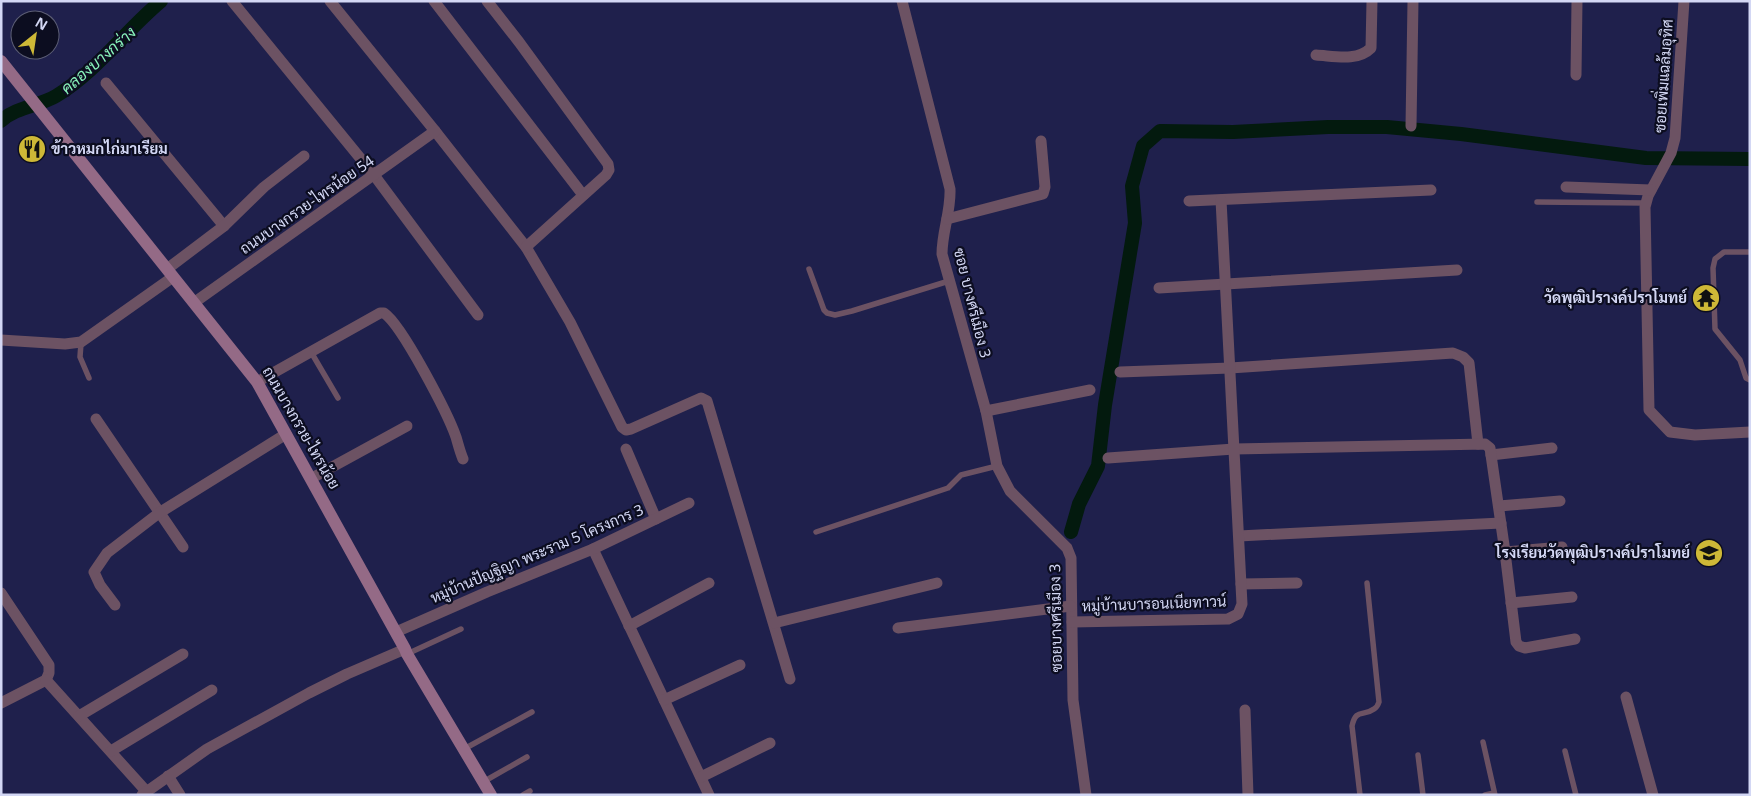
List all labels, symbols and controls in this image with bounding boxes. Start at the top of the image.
north arrow [10,10,60,60]
text: N [32,12,51,34]
street label: ซอยเพิ่มแฉล้มอุทิศ [1646,18,1679,134]
water label: คลองบางกร่าง [56,21,140,99]
restaurant icon: ข้าวหมกไก่มาเรียม [17,134,47,164]
place label: ข้าวหมกไก่มาเรียม [51,138,168,158]
street label: ถนนบางกรวย-ไทรน้อย 54 [235,150,378,258]
street label: ซอย บางศรีเมือง 3 [950,246,996,360]
temple icon: วัดพุฒิปรางค์ปราโมทย์ [1691,283,1721,313]
place label: วัดพุฒิปรางค์ปราโมทย์ [1544,287,1688,309]
street label: ถนนบางกรวย-ไทรน้อย [259,363,345,492]
street label: หมู่บ้านปัญฐิญา พระราม 5 โครงการ 3 [427,499,647,608]
school or university icon: โรงเรียนวัดพุฒิปรางค์ปราโมทย์ [1694,538,1724,568]
place label: โรงเรียนวัดพุฒิปรางค์ปราโมทย์ [1494,542,1691,564]
street label: ซอยบางศรีเมือง 3 [1044,564,1066,673]
street label: หมู่บ้านบารอนเนียทาวน์ [1081,590,1227,617]

